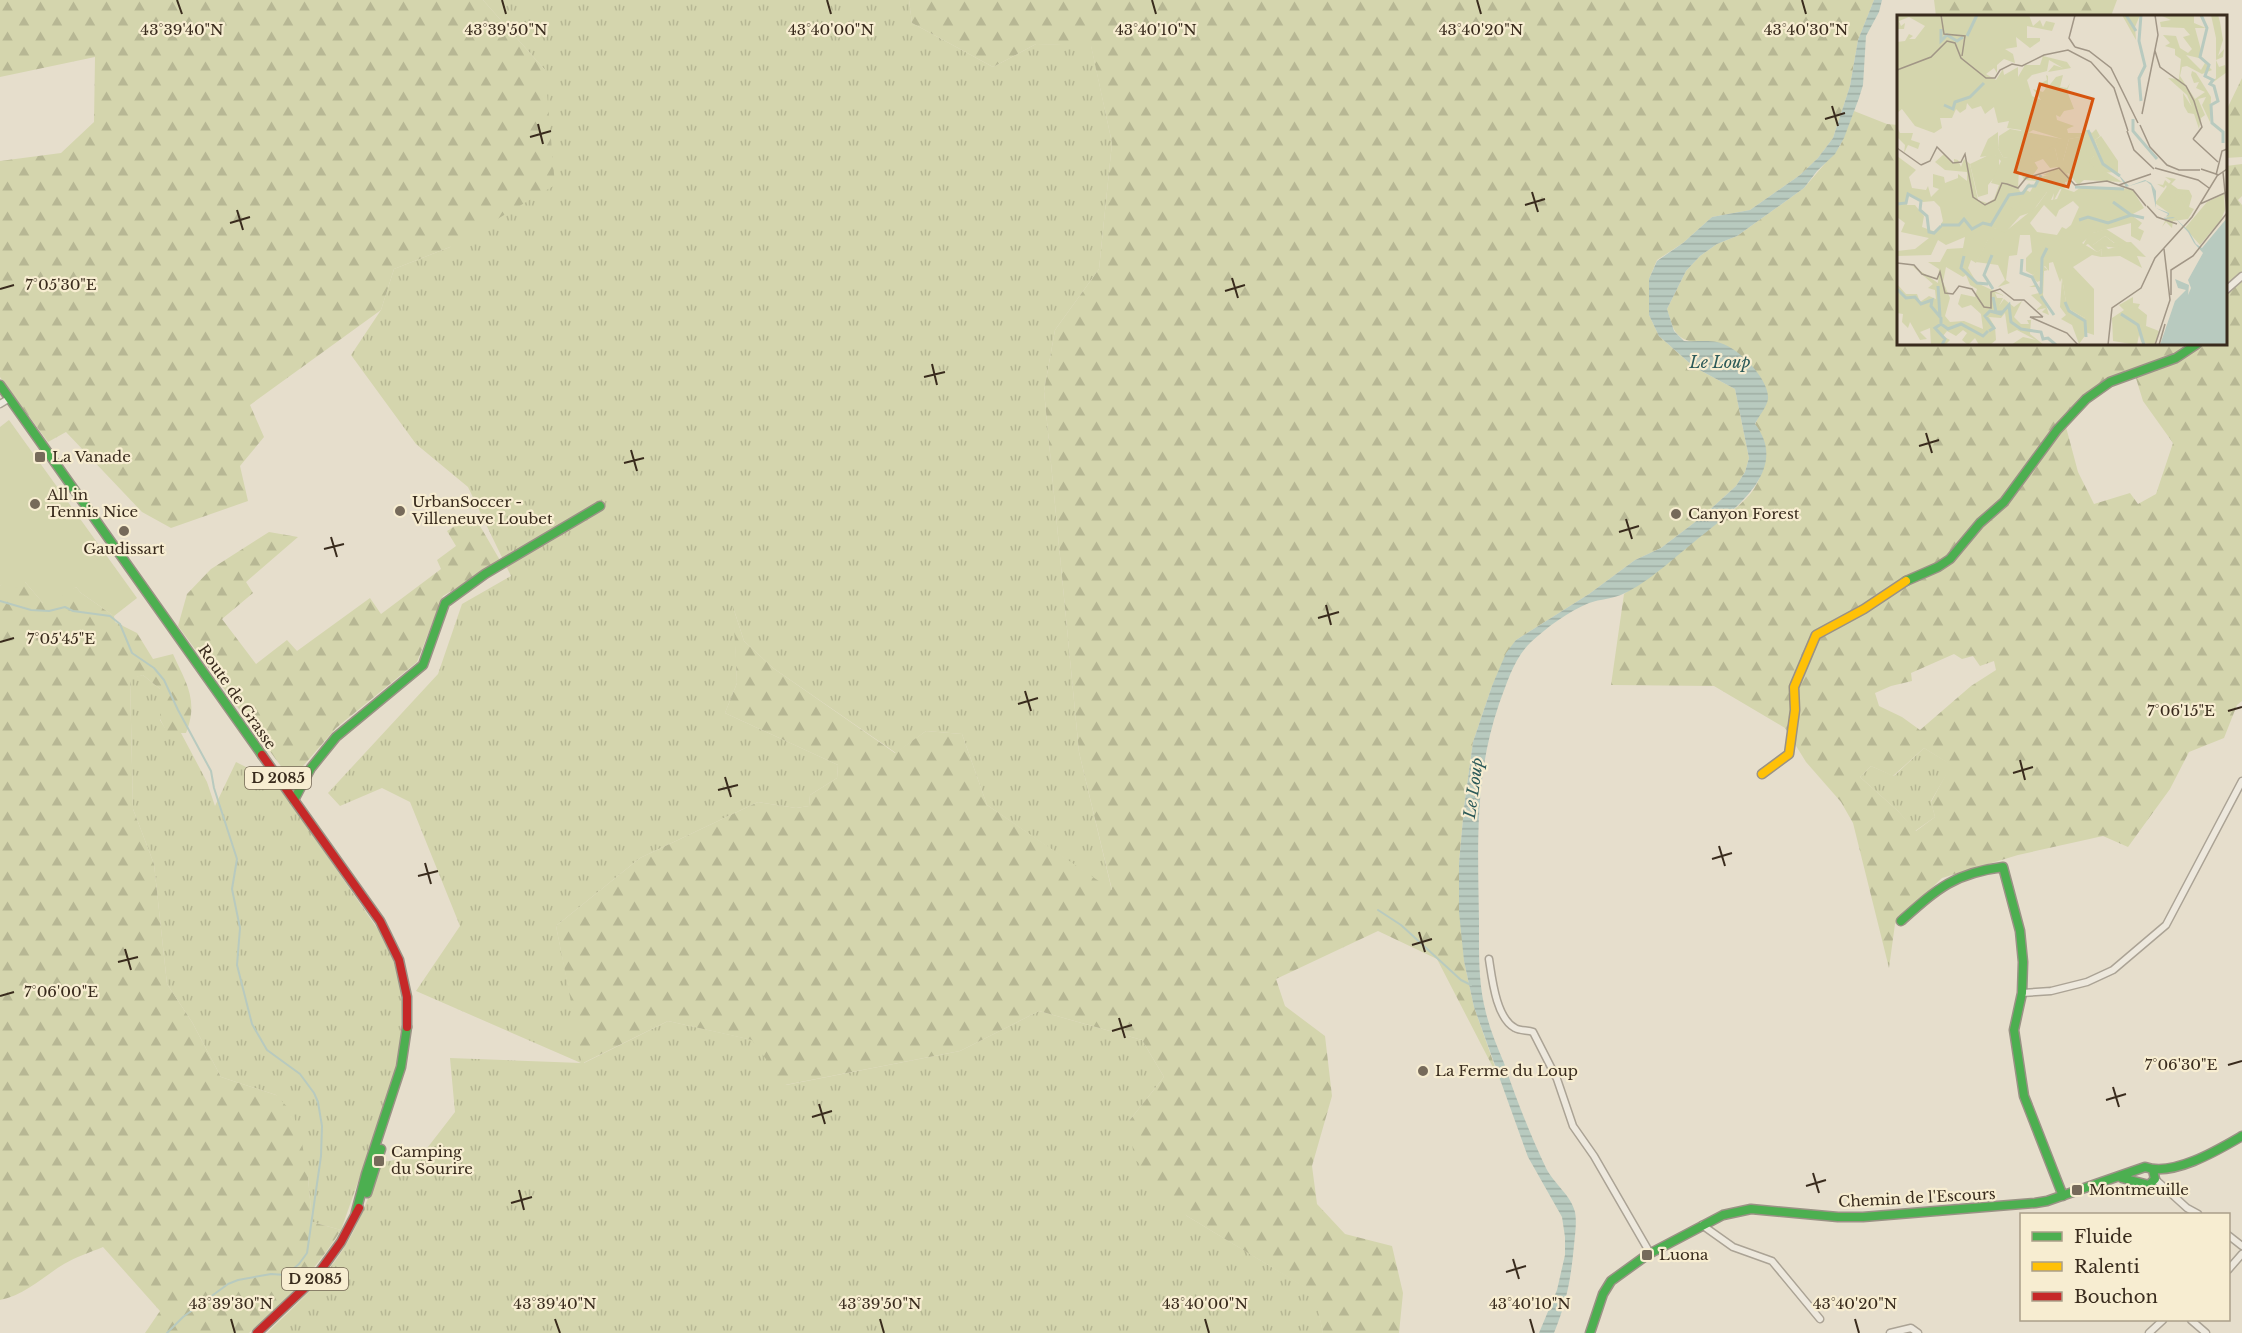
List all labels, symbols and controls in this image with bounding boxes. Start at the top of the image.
inset map [1897,15,2227,345]
text: 43°39'40"N [140,20,224,39]
text: 43°39'50"N [464,20,548,39]
text: 43°40'00"N [788,20,874,39]
text: 43°40'10"N [1115,20,1197,39]
text: 43°40'20"N [1439,20,1523,39]
text: 43°40'30"N [1764,20,1848,39]
text: 7°05'30"E [25,275,97,294]
water label: Le Loup [1688,352,1751,372]
place label: La Vanade [52,447,131,466]
marker: La Vanade [33,450,47,464]
place label: All in Tennis Nice [46,485,138,521]
place label: UrbanSoccer - Villeneuve Loubet [411,492,553,528]
marker: All in Tennis Nice [28,497,42,511]
marker: UrbanSoccer - Villeneuve Loubet [393,504,407,518]
place label: Canyon Forest [1688,504,1800,523]
marker: Canyon Forest [1669,507,1683,521]
marker: Gaudissart [117,524,131,538]
place label: Gaudissart [83,539,165,558]
text: 7°05'45"E [27,629,95,648]
street label: Route de Grasse [194,641,281,753]
text: 7°06'15"E [2147,701,2215,720]
water label: Le Loup [1459,756,1487,821]
road number: D 2085 [245,767,311,789]
text: 7°06'00"E [24,982,98,1001]
text: 7°06'30"E [2145,1055,2217,1074]
place label: La Ferme du Loup [1435,1061,1578,1080]
marker: La Ferme du Loup [1416,1064,1430,1078]
place label: Camping du Sourire [391,1142,473,1178]
marker: Camping du Sourire [372,1154,386,1168]
place label: Montmeuille [2089,1180,2189,1199]
marker: Montmeuille [2070,1183,2084,1197]
street label: Chemin de l'Escours [1838,1184,1996,1211]
legend [2020,1213,2230,1321]
text: Fluide [2074,1226,2133,1248]
place label: Luona [1659,1245,1709,1264]
marker: Luona [1640,1248,1654,1262]
text: Ralenti [2074,1256,2140,1278]
road number: D 2085 [282,1268,348,1290]
text: Bouchon [2074,1286,2158,1308]
text: 43°39'30"N [189,1294,273,1313]
text: 43°39'40"N [513,1294,597,1313]
text: 43°39'50"N [838,1294,922,1313]
text: 43°40'00"N [1162,1294,1248,1313]
text: 43°40'10"N [1489,1294,1571,1313]
text: 43°40'20"N [1813,1294,1897,1313]

